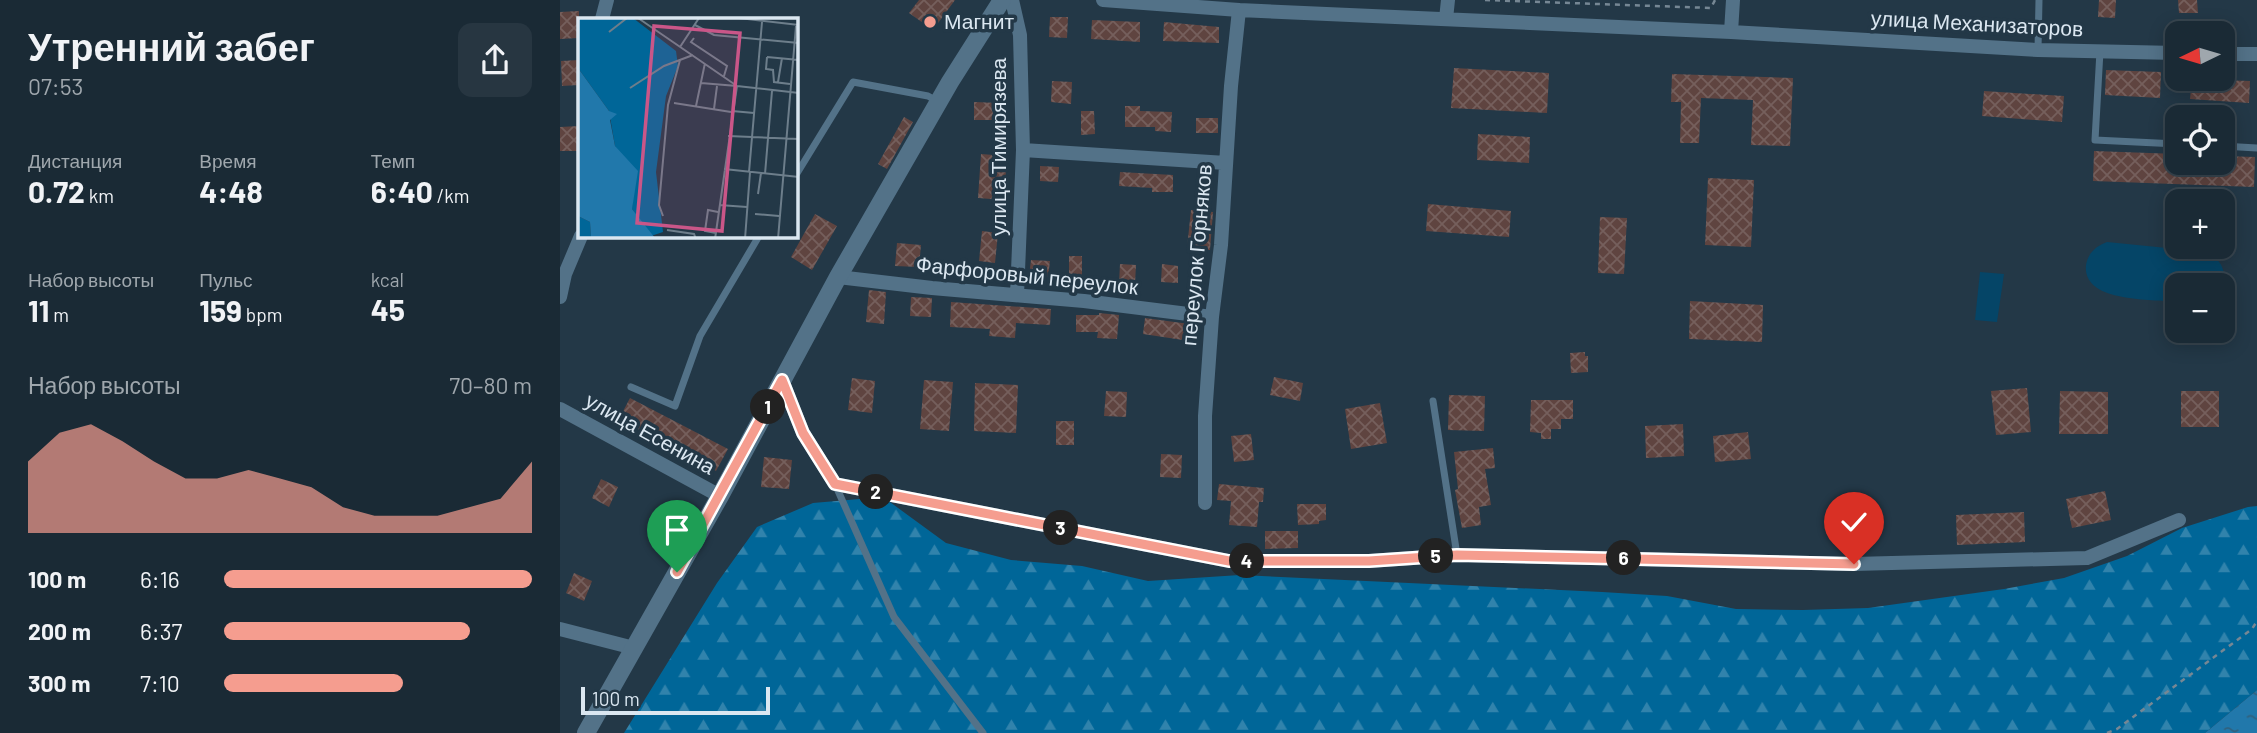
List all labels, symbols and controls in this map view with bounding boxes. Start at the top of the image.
street label: улица Механизаторов [1870,4,2084,41]
place label: Магнит [944,8,1014,33]
marker: Магнит [922,14,938,30]
inset map [578,18,798,238]
north arrow [2165,21,2235,91]
map controls [2165,21,2235,343]
text: Утренний забег [28,23,315,69]
button: share [458,23,532,97]
street label: улица Тимирязева [985,58,1010,236]
text: 07:53 [28,72,83,100]
button: locate [2165,105,2235,175]
text: Дистанция [28,149,122,172]
text: Время [199,149,257,172]
text: Темп [371,149,415,172]
street label: переулок Горняков [1175,163,1216,347]
text: 0.72 [28,173,85,209]
text: 4:48 [199,173,263,209]
text: 6:40 [371,173,433,209]
text: km [85,184,114,207]
text: /km [433,184,470,207]
button: + [2165,189,2235,259]
street label: Фарфоровый переулок [915,250,1140,299]
text: Набор высоты [28,268,154,291]
text: Пульс [199,268,253,291]
text: kcal [371,268,404,291]
button: − [2165,273,2235,343]
text: 45 [371,291,405,327]
text: 11 [28,292,49,328]
text: 159 [199,292,242,328]
text: m [49,303,69,326]
text: bpm [242,303,282,326]
text: Набор высоты [28,371,181,399]
text: 70–80 m [449,371,532,399]
street label: улица Есенина [581,387,720,479]
pin: 1 [750,390,786,424]
text: 1 [764,395,771,418]
pin: 2 [858,475,894,510]
text: 2 [870,480,881,503]
pin [1824,492,1884,564]
pin [647,500,707,572]
icon: check [1835,503,1873,541]
pin: 3 [1044,510,1078,546]
icon: arrive [658,511,696,549]
text: 3 [1055,516,1066,539]
pin: 5 [1418,538,1454,574]
pin: 6 [1606,540,1642,576]
pin: 4 [1230,544,1264,578]
text: 5 [1430,544,1441,567]
text: 6 [1618,546,1629,569]
text: 4 [1241,549,1252,572]
text: 100 m [28,565,86,593]
text: 6:16 [140,565,180,593]
text: 200 m [28,617,91,645]
text: 6:37 [140,617,182,645]
text: 300 m [28,669,90,697]
text: 7:10 [140,669,180,697]
scale bar [581,684,770,716]
text: 100 m [592,687,640,710]

